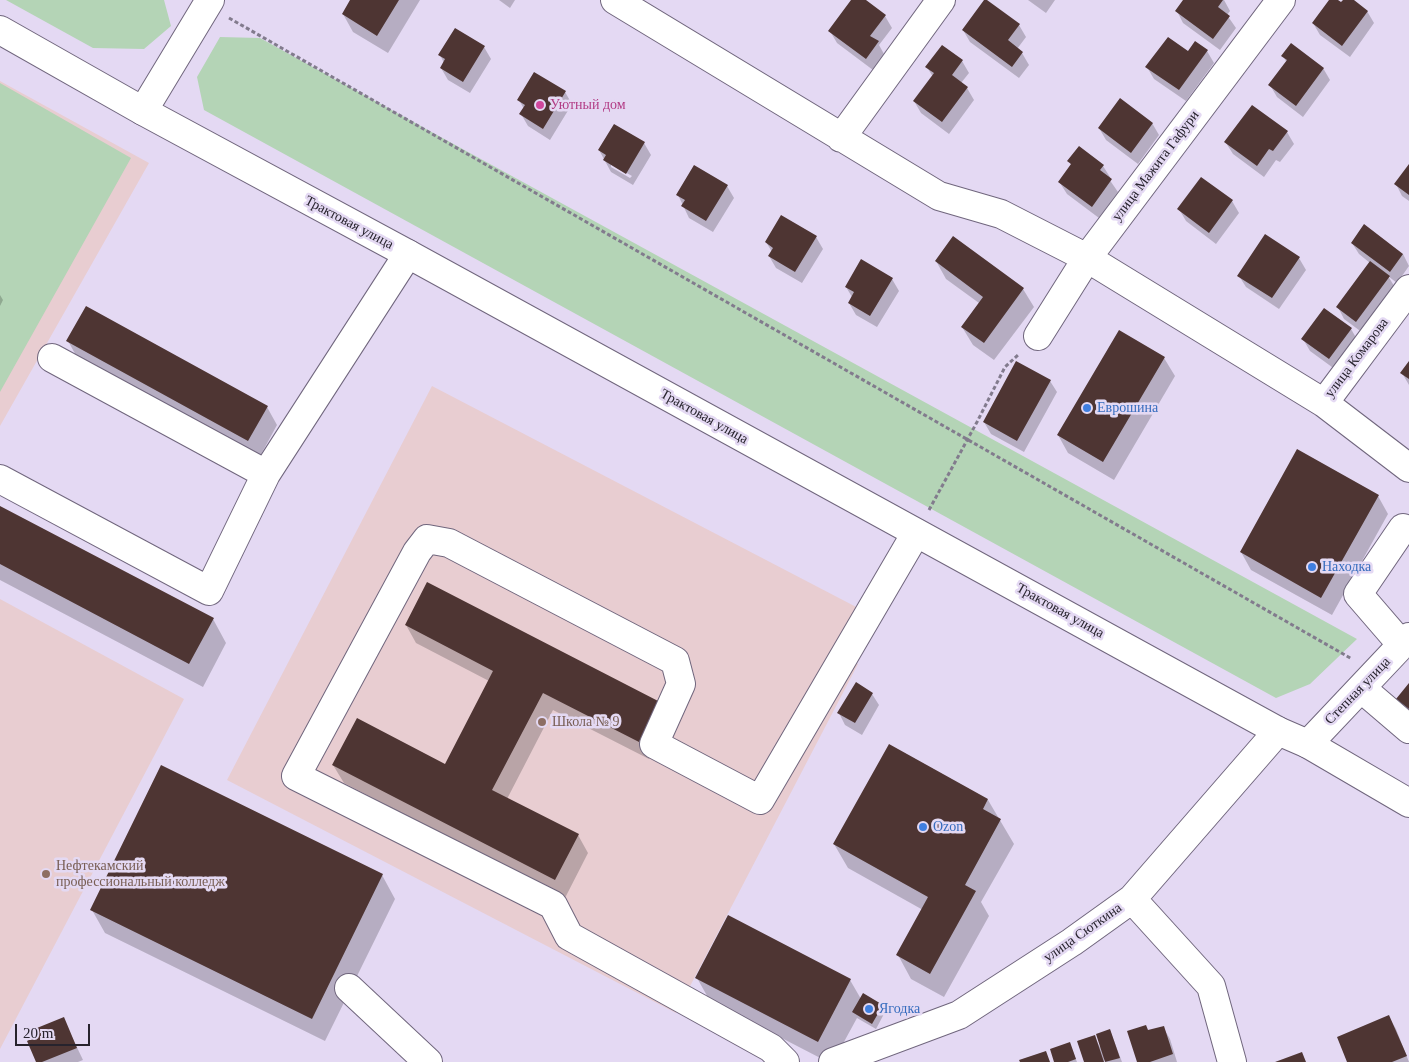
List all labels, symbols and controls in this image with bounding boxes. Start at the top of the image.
place label: Уютный дом [550,97,626,113]
marker: Уютный дом [534,99,546,111]
street label: улица Мажита Гафури [1109,107,1203,225]
street label: Трактовая улица [302,193,396,253]
street label: улица Комарова [1322,315,1392,401]
street label: Трактовая улица [657,386,751,448]
place label: Еврошина [1097,400,1158,416]
marker: Еврошина [1081,402,1093,414]
place label: Находка [1322,559,1371,575]
marker: Находка [1306,561,1318,573]
street label: Трактовая улица [1013,580,1107,642]
street label: Степная улица [1322,654,1394,728]
place label: Школа № 9 [552,714,620,730]
marker: Школа № 9 [536,716,548,728]
place label: Ozon [933,819,963,835]
marker: Ozon [917,821,929,833]
place label: Нефтекамский профессиональный колледж [56,858,225,890]
marker: Нефтекамский профессиональный колледж [40,868,52,880]
street label: улица Сюткина [1041,900,1125,966]
place label: Ягодка [879,1001,920,1017]
marker: Ягодка [863,1003,875,1015]
scale bar [18,1014,92,1046]
text: 20 m [23,1025,53,1041]

